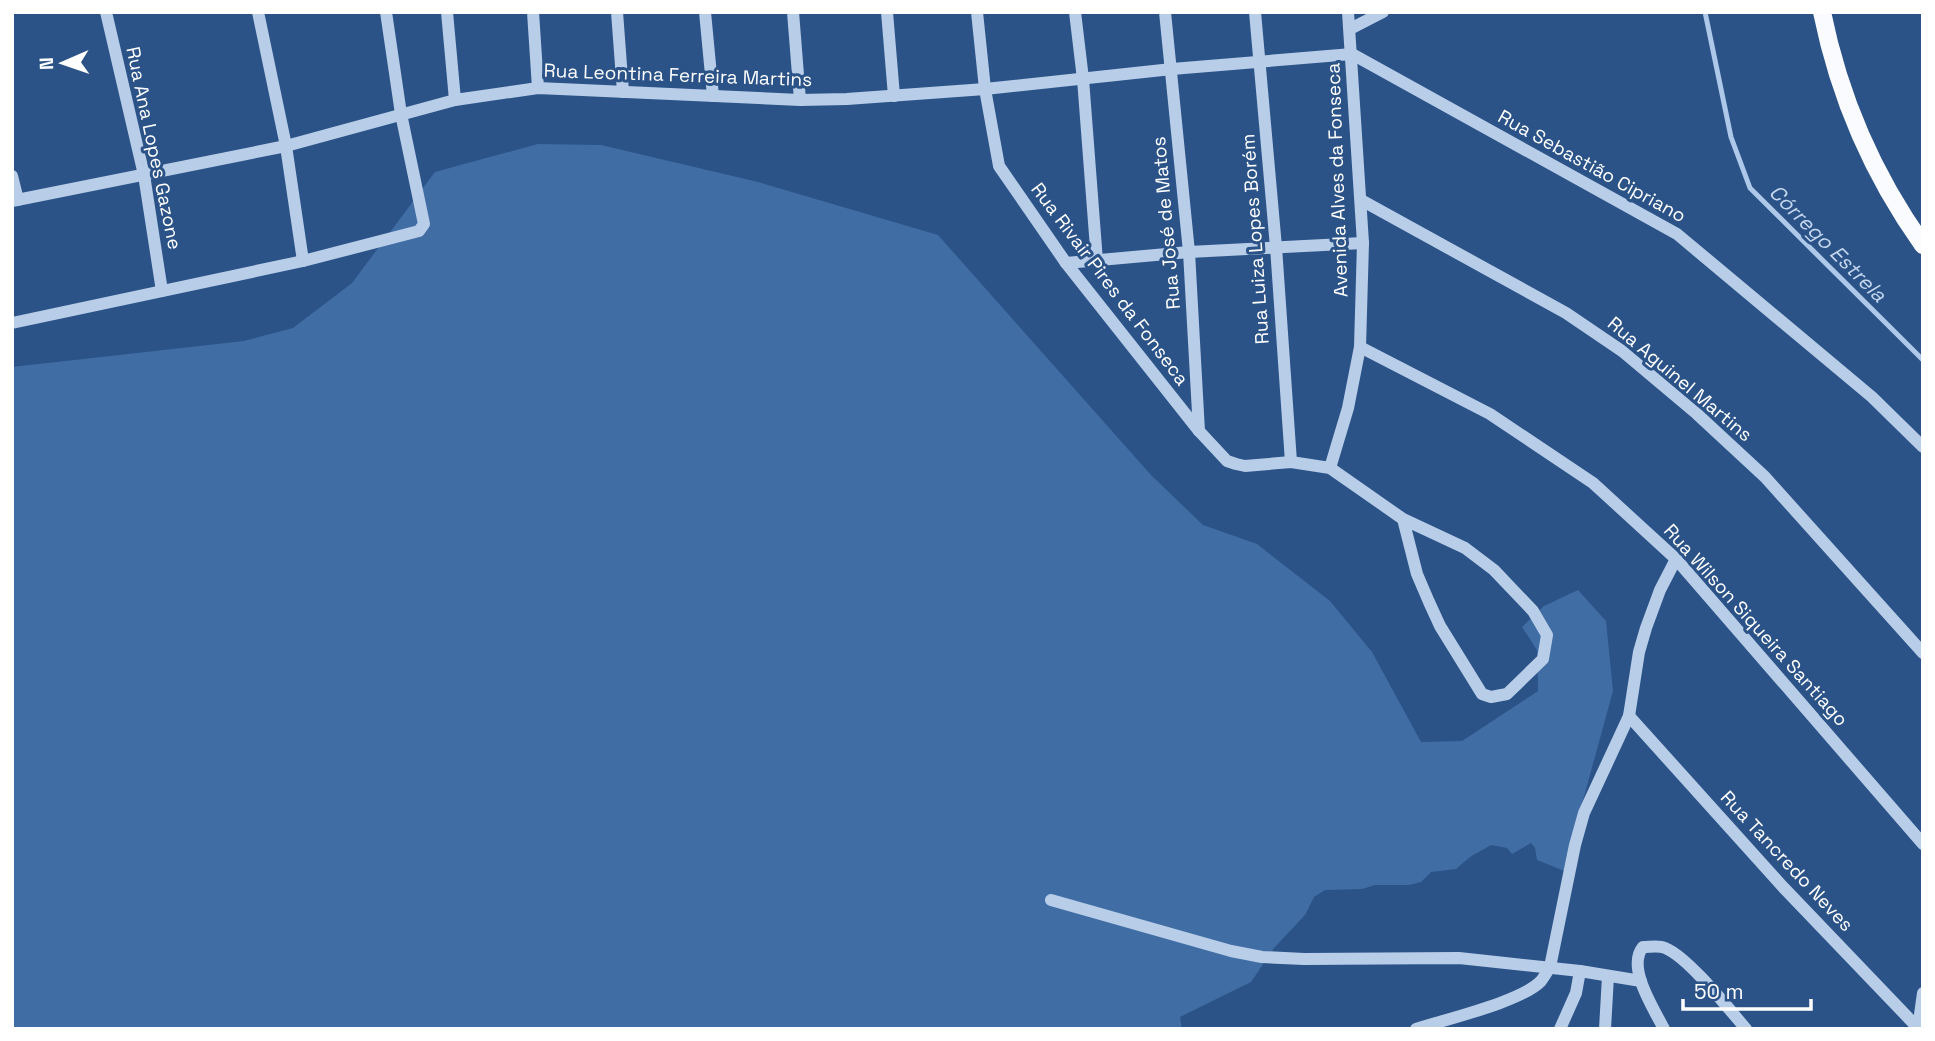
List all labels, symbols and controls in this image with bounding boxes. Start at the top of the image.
north arrow [28,28,98,98]
street label: Rua Ana Lopes Gazone [120,44,188,252]
text: N [34,57,59,70]
street label: Rua Leontina Ferreira Martins [543,58,813,92]
street label: Avenida Alves da Fonseca [1320,62,1354,298]
street label: Rua Sebastião Cipriano [1494,104,1690,228]
street label: Rua Luiza Lopes Borém [1235,133,1275,345]
street label: Rua José de Matos [1146,136,1186,310]
street label: Rua Rivair Pires da Fonseca [1025,178,1195,391]
water label: Córrego Estrela [1763,178,1893,308]
street label: Rua Aguinel Martins [1602,311,1758,447]
street label: Rua Wilson Siqueira Santiago [1658,518,1854,732]
street label: Rua Tancredo Neves [1715,785,1859,937]
scale bar [1683,968,1811,1012]
text: 50 m [1694,978,1744,1005]

